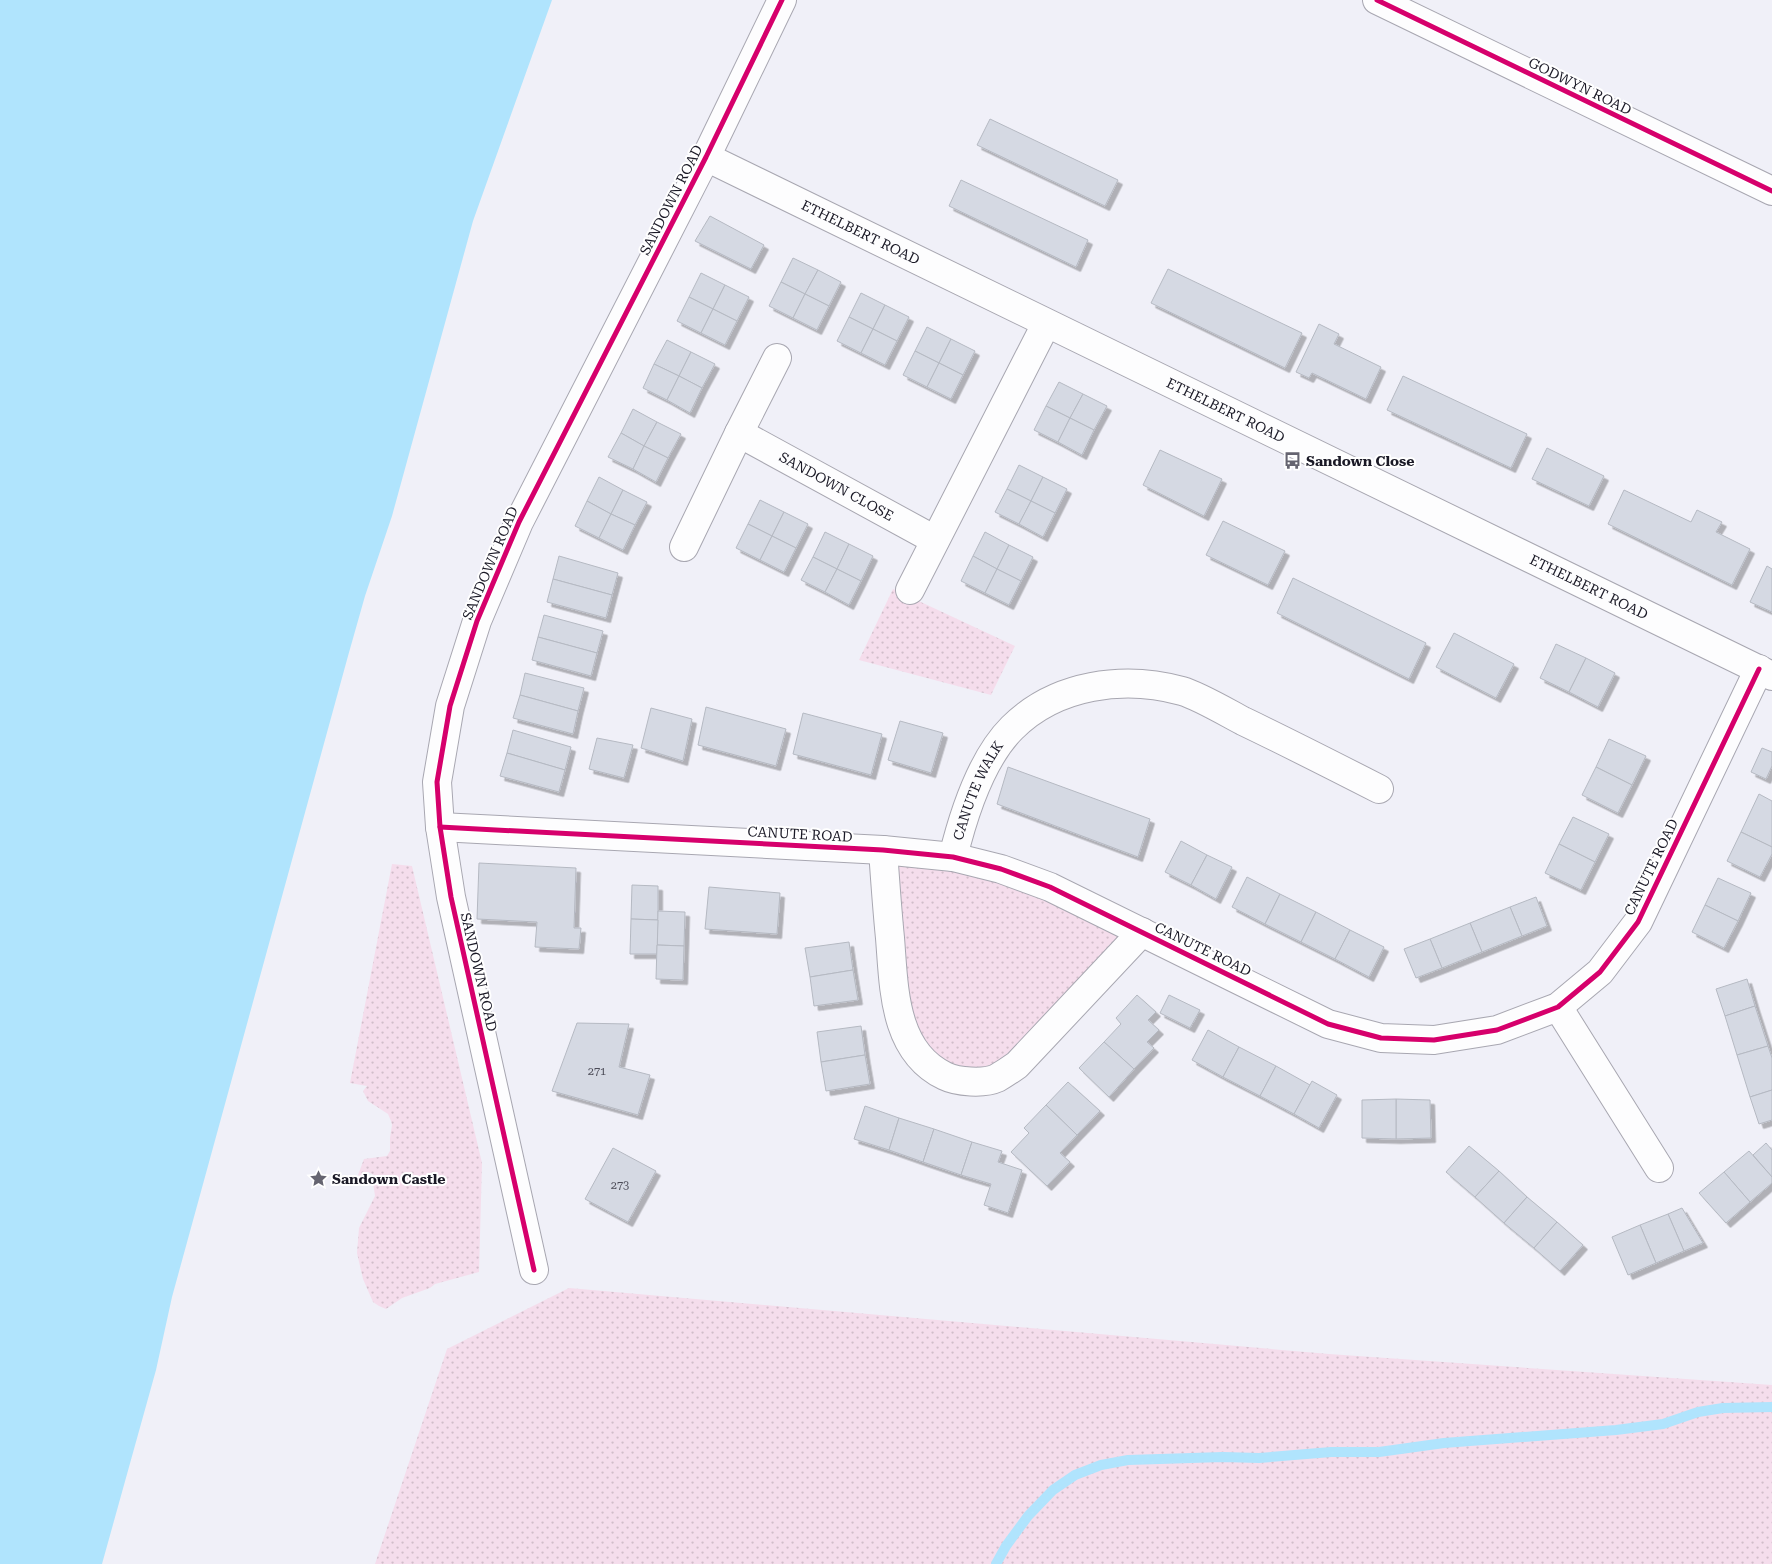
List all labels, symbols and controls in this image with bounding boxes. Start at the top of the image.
street label: GODWYN ROAD [1526,54,1634,118]
street label: SANDOWN ROAD [636,142,706,258]
street label: ETHELBERT ROAD [799,197,922,268]
street label: ETHELBERT ROAD [1164,374,1288,446]
street label: SANDOWN CLOSE [776,449,896,524]
bus stop icon: Sandown Close [1282,451,1302,471]
place label: Sandown Close [1306,453,1415,469]
street label: SANDOWN ROAD [459,504,521,622]
street label: ETHELBERT ROAD [1527,551,1651,622]
street label: CANUTE WALK [950,738,1006,842]
street label: CANUTE ROAD [1621,816,1681,918]
street label: CANUTE ROAD [747,823,853,845]
street label: SANDOWN ROAD [458,911,500,1033]
street label: CANUTE ROAD [1152,919,1254,979]
house number: 271 [588,1065,606,1078]
place icon: Sandown Castle [308,1169,328,1189]
place label: Sandown Castle [332,1171,445,1187]
house number: 273 [611,1179,629,1192]

